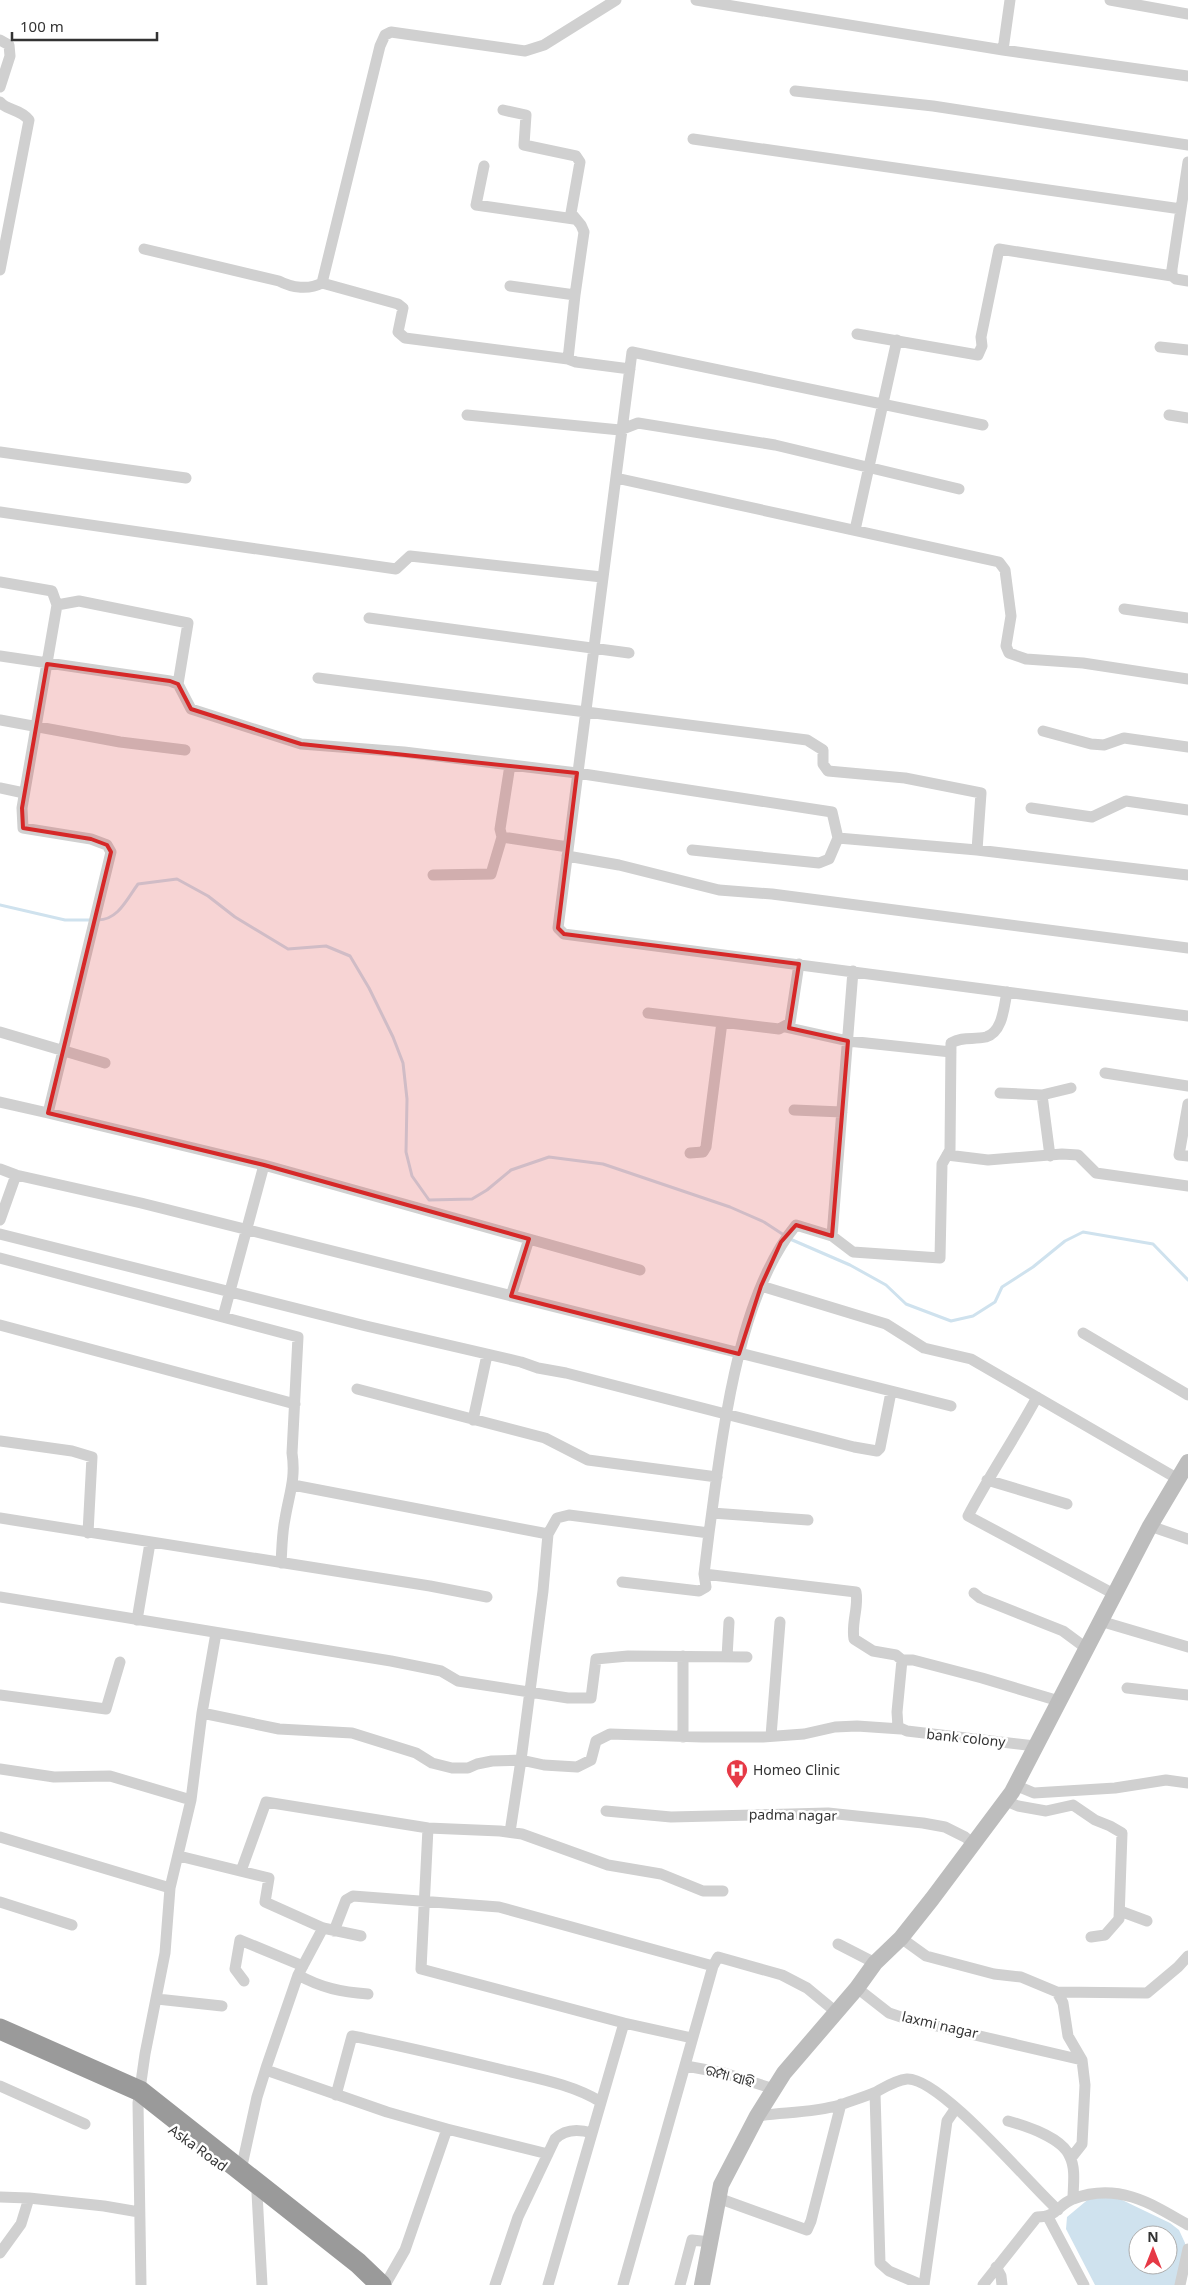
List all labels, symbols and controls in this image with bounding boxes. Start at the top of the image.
scale bar [12,10,158,42]
text: 100 m [20,16,64,36]
street label: bank colony [926,1724,1007,1751]
hospital icon: Homeo Clinic [725,1758,749,1789]
place label: Homeo Clinic [753,1760,840,1779]
street label: padma nagar [749,1804,838,1825]
street label: laxmi nagar [900,2006,980,2043]
street label: ରମ୍ପା ସାହି [703,2060,757,2091]
street label: Aska Road [165,2120,231,2175]
north arrow [1128,2225,1178,2275]
text: N [1147,2227,1159,2246]

